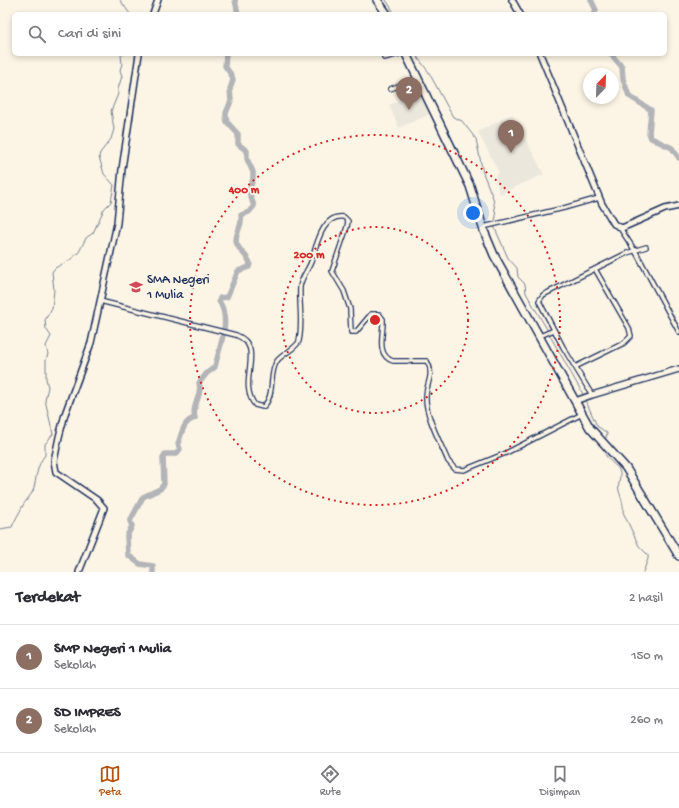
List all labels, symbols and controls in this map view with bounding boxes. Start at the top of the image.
search box [12,12,667,56]
icon: search [26,23,48,45]
text: Cari di sini [58,25,121,43]
north arrow [583,68,619,104]
pin: 2 [396,77,422,110]
pin: 1 [498,120,524,153]
text: 400 m [228,184,260,198]
your location [463,203,483,223]
text: 200 m [294,249,325,263]
place label: SMA Negeri 1 Mulia [146,273,210,303]
school or university icon: SMA Negeri 1 Mulia [128,279,144,295]
centre of rings [368,313,382,327]
text: Terdekat [16,588,80,608]
text: 2 hasil [629,591,663,606]
text: SMP Negeri 1 Mulia [54,640,171,658]
text: 1 [26,649,32,664]
text: 150 m [631,649,663,664]
text: Sekolah [54,658,96,673]
text: SD IMPRES [54,704,121,722]
text: 2 [26,713,32,728]
text: 260 m [630,713,663,728]
text: Sekolah [54,722,96,737]
tab: Peta [99,763,121,799]
tab: Rute [319,763,341,799]
tab: Disimpan [539,763,580,799]

